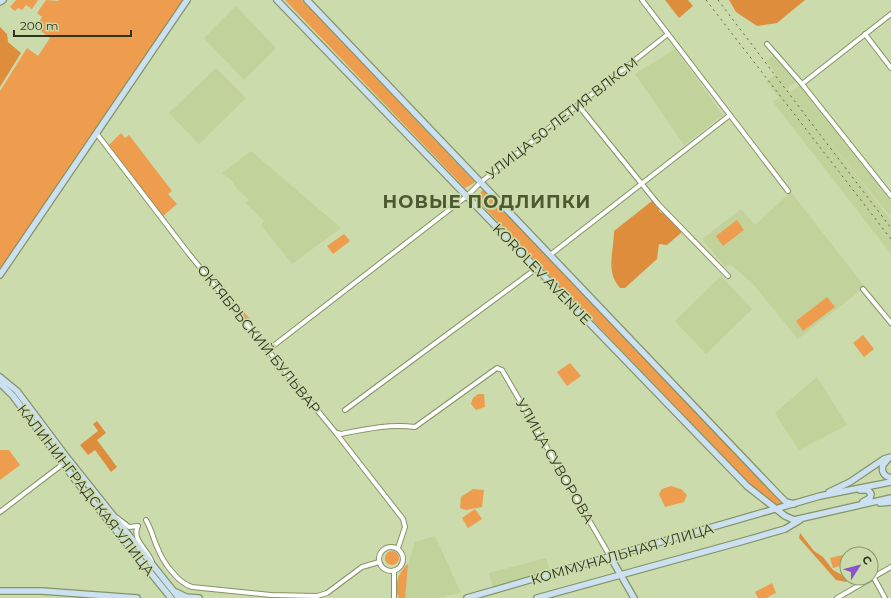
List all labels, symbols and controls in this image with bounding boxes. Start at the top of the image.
scale bar [14,12,131,38]
text: 200 m [20,18,59,33]
street label: УЛИЦА 50-ЛЕТИЯ ВЛКСМ [482,53,642,183]
district label: НОВЫЕ ПОДЛИПКИ [383,191,591,213]
street label: KOROLEV AVENUE [489,219,595,329]
street label: ОКТЯБРЬСКИЙ БУЛЬВАР [193,261,325,417]
street label: УЛИЦА СУВОРОВА [512,395,598,527]
street label: КАЛИНИНГРАДСКАЯ УЛИЦА [13,401,159,580]
street label: КОММУНАЛЬНАЯ УЛИЦА [529,519,716,589]
north arrow [839,546,879,586]
text: С [859,553,875,567]

